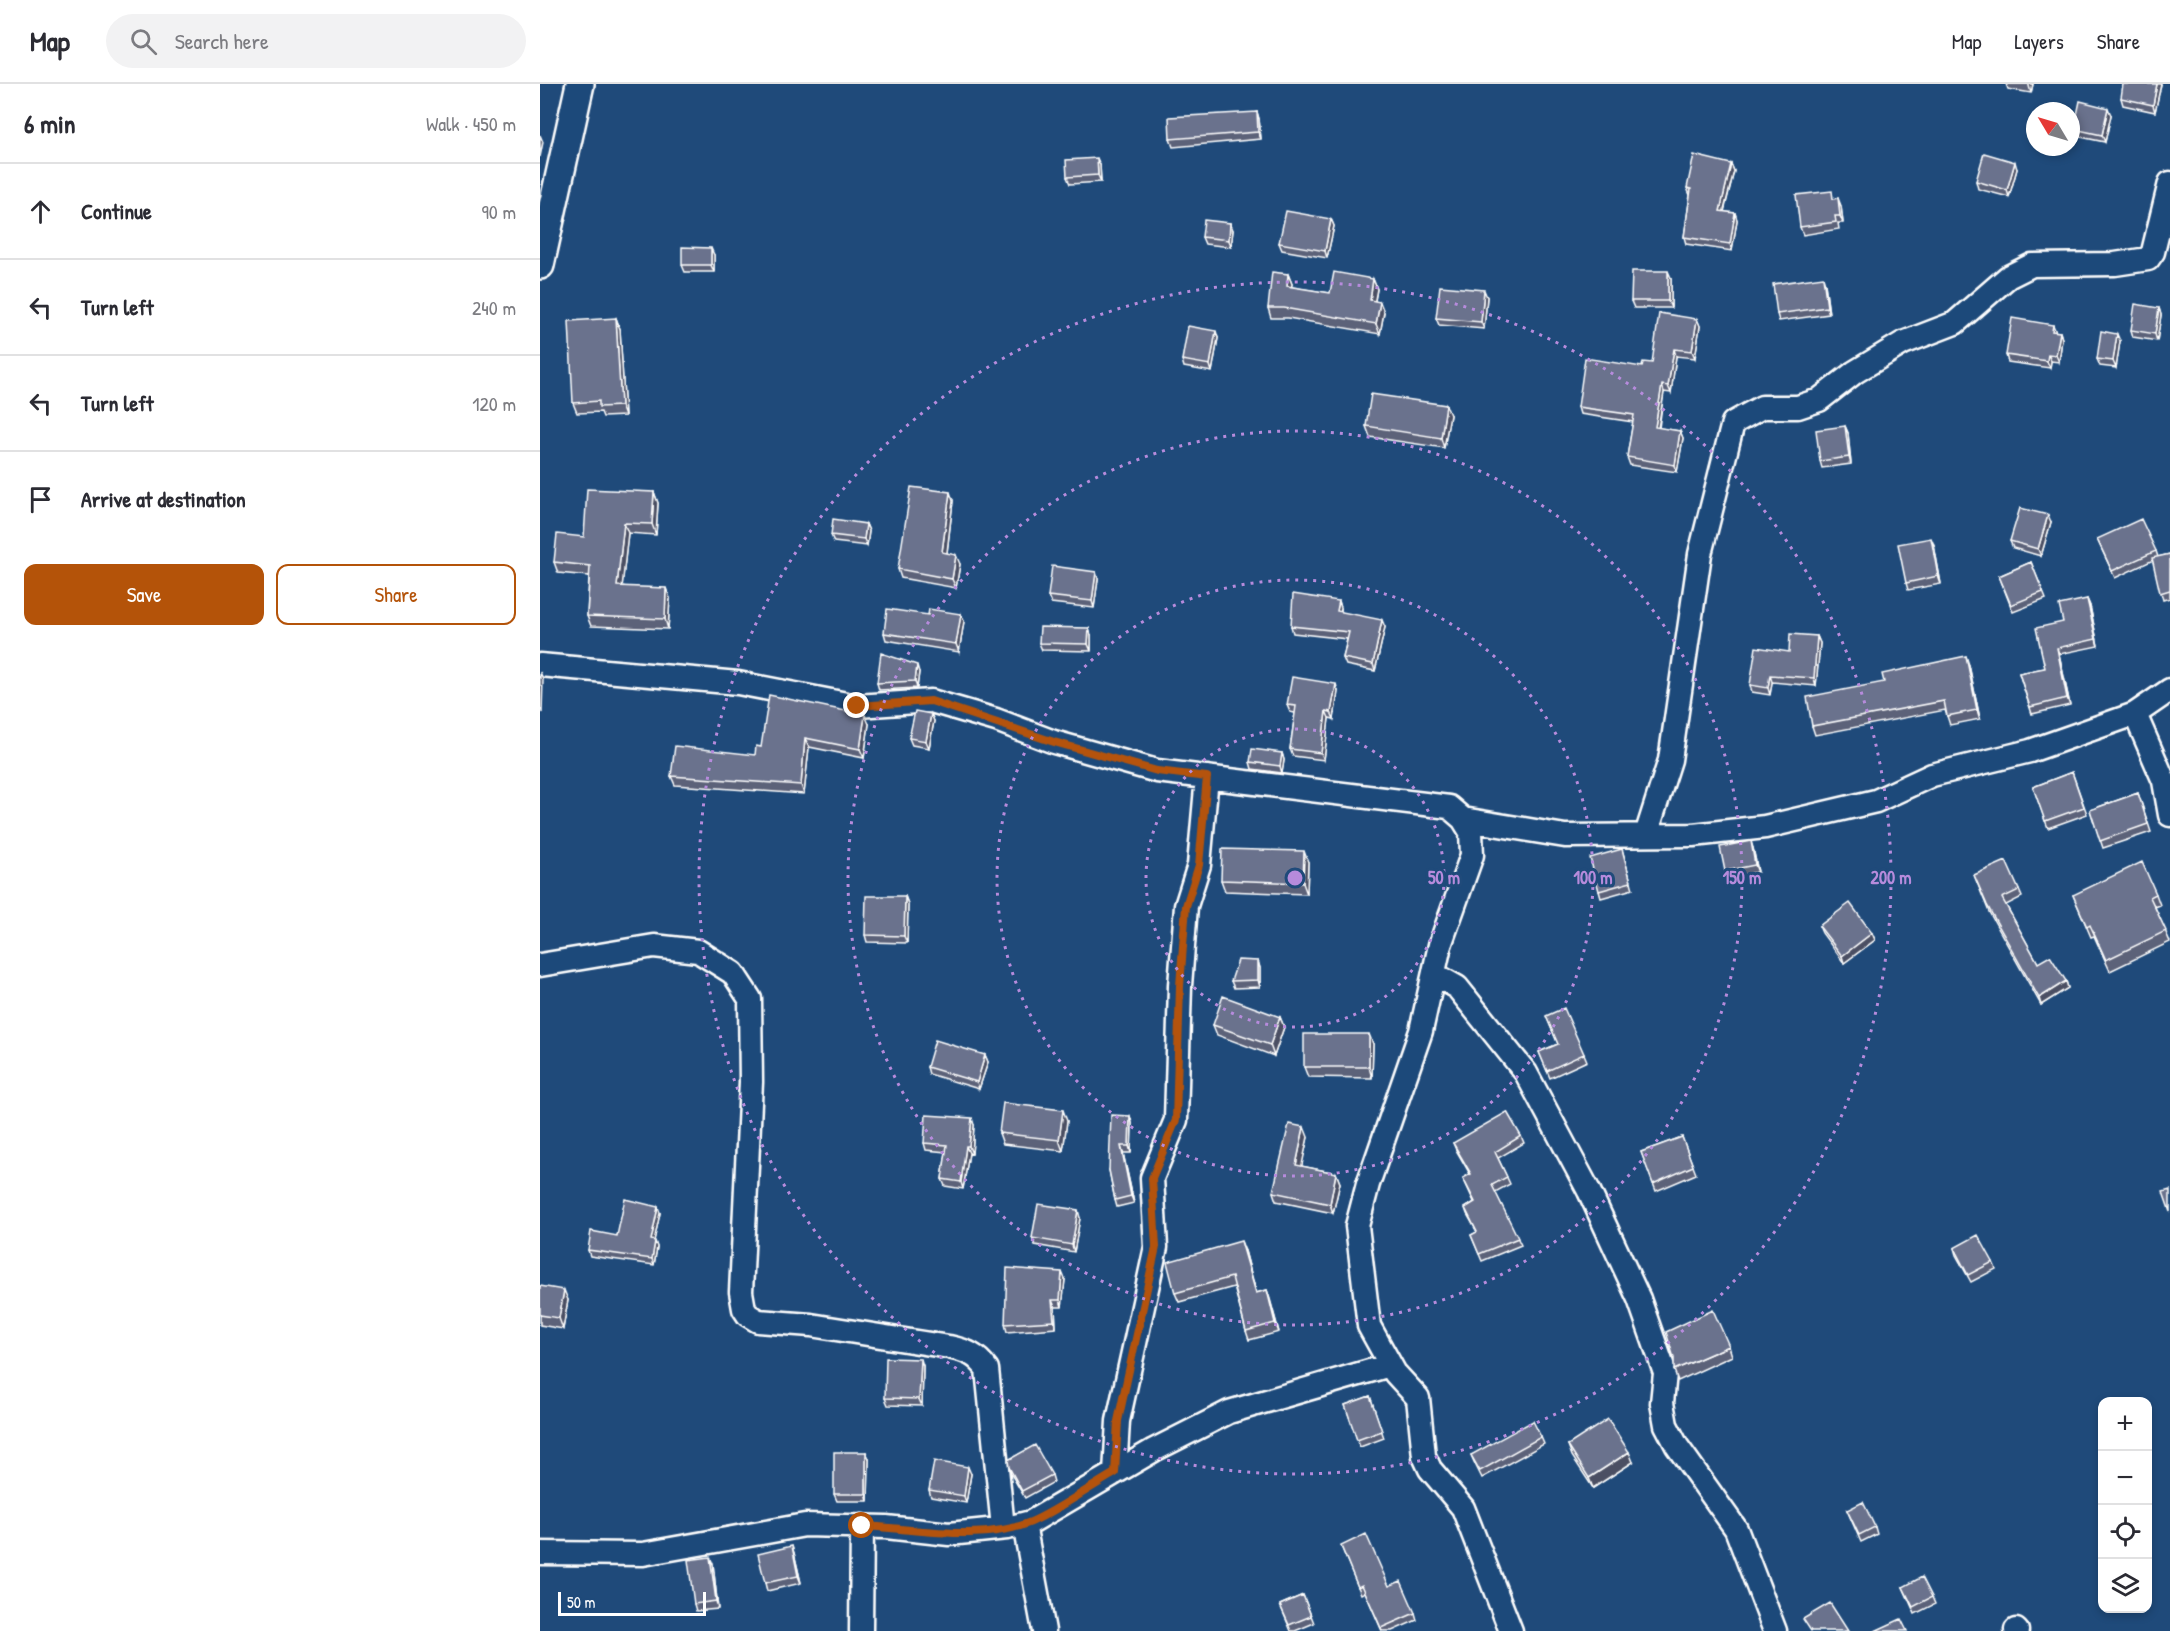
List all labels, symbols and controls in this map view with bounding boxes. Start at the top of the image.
search box [106,14,526,68]
text: Map [30,22,70,60]
icon: search [127,25,160,58]
text: Search here [175,26,269,56]
text: Map [1952,27,1981,56]
text: Layers [2014,27,2064,56]
text: Share [2097,27,2140,56]
north arrow [2026,102,2080,156]
text: 6 min [24,106,76,141]
text: Walk · 450 m [426,110,516,137]
icon: ahead [24,195,57,228]
text: Continue [81,196,152,226]
text: 90 m [482,198,516,225]
icon: left [24,291,57,324]
text: Turn left [81,292,154,322]
text: 240 m [472,294,516,321]
icon: left [24,387,57,420]
text: Turn left [81,388,154,418]
text: 120 m [472,390,516,417]
icon: arrive [24,483,57,516]
text: Arrive at destination [81,484,246,514]
button: Save [24,564,264,625]
button: Share [276,564,516,625]
route end [843,692,869,718]
text: 50 m [1428,865,1460,890]
text: 100 m [1573,865,1613,890]
text: 150 m [1723,865,1761,890]
text: 200 m [1871,865,1911,890]
centre of rings [1285,868,1305,888]
map controls [2098,1397,2152,1613]
button: + [2098,1397,2152,1451]
button: − [2098,1451,2152,1505]
button: locate [2098,1505,2152,1559]
route start [848,1512,874,1538]
button: layers [2098,1559,2152,1613]
scale bar [558,1589,706,1616]
text: 50 m [567,1591,596,1613]

